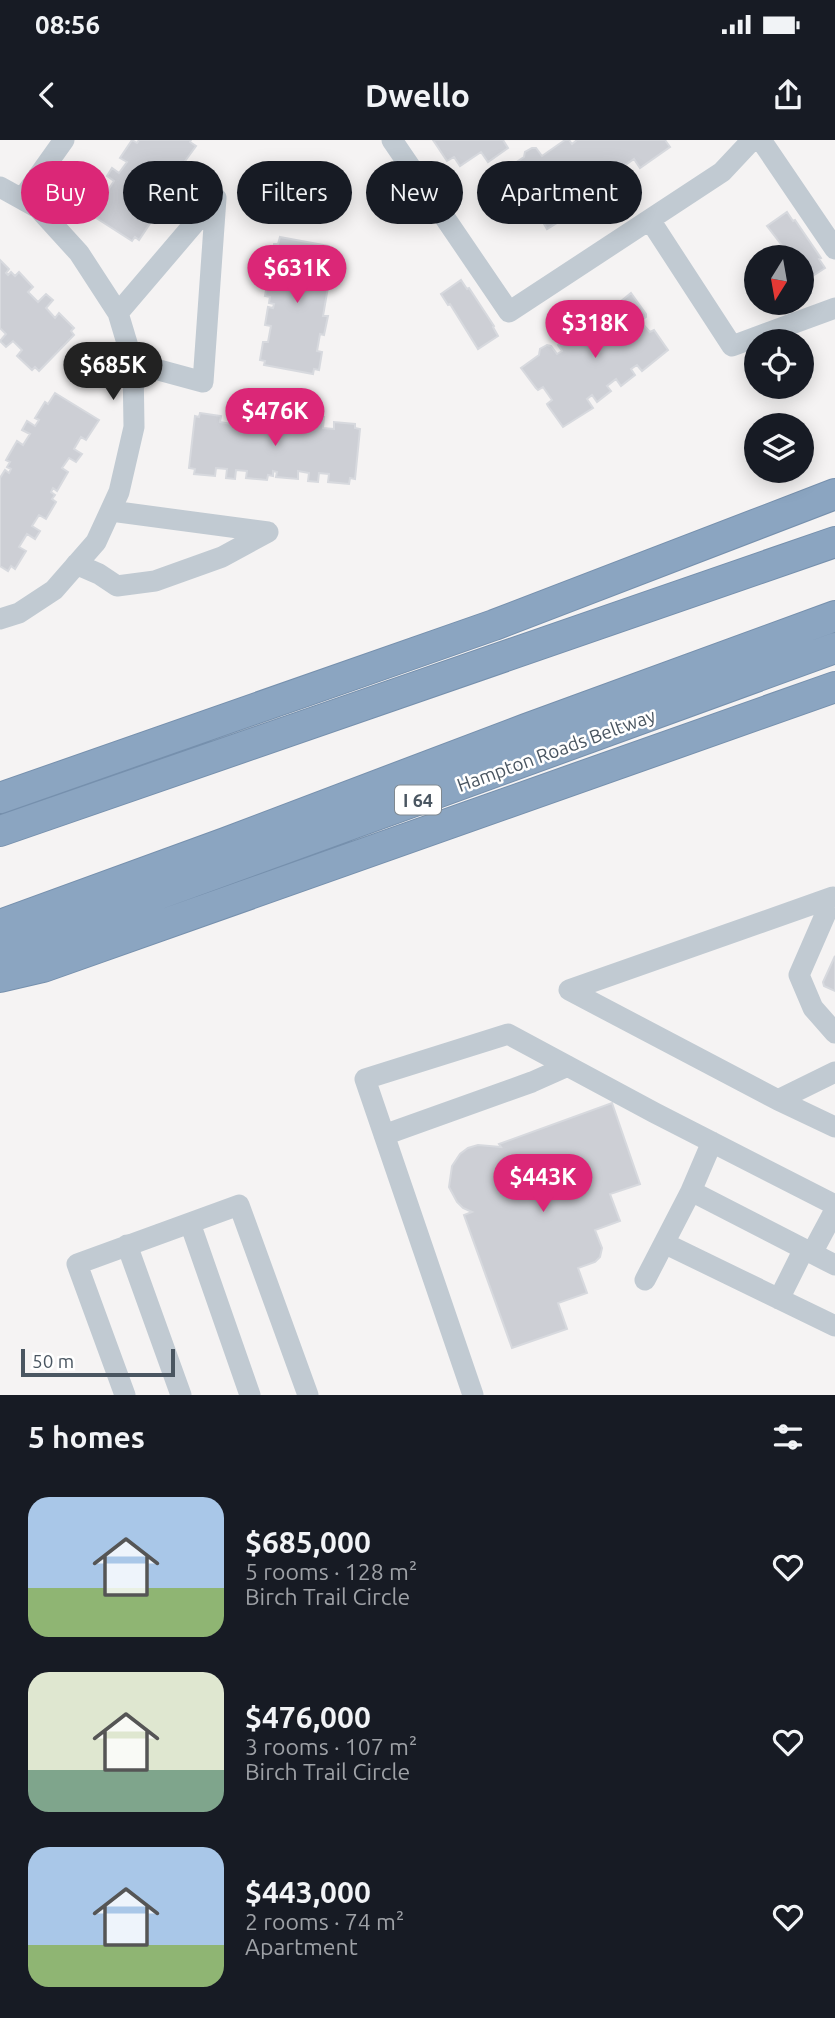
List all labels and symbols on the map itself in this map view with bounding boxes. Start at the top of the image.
north arrow [744,245,814,315]
pin: $631K [248,246,346,305]
pin: $318K [546,300,644,360]
pin: $685K [64,342,162,402]
pin: $476K [226,388,324,448]
street label: Hampton Roads Beltway [454,704,658,796]
road number: I 64 [395,786,441,814]
pin: $443K [494,1154,592,1214]
scale bar [21,1346,175,1378]

